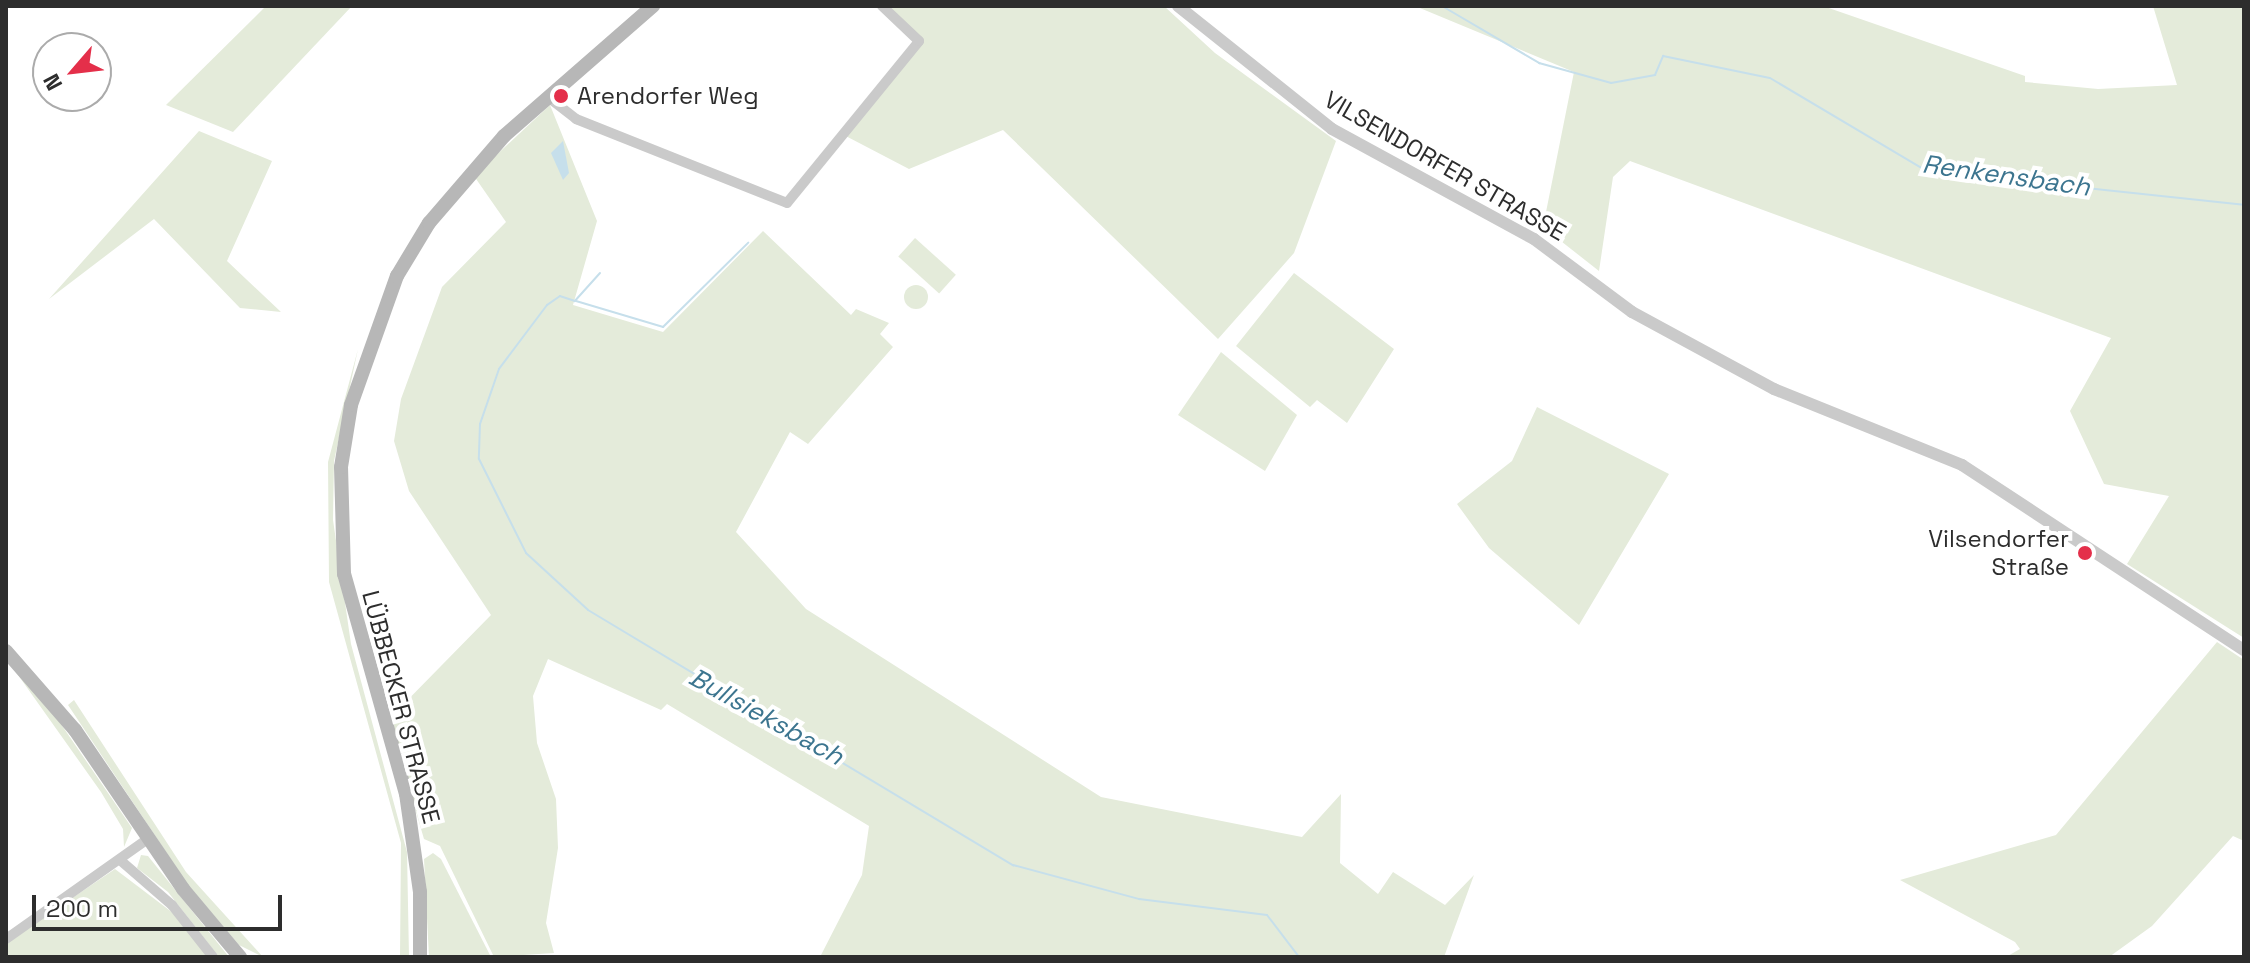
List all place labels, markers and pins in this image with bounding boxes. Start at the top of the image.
place label: Arendorfer Weg [577,82,759,110]
marker: Arendorfer Weg [552,87,570,105]
place label: Vilsendorfer Straße [1928,525,2069,581]
marker: Vilsendorfer Straße [2076,544,2094,562]

